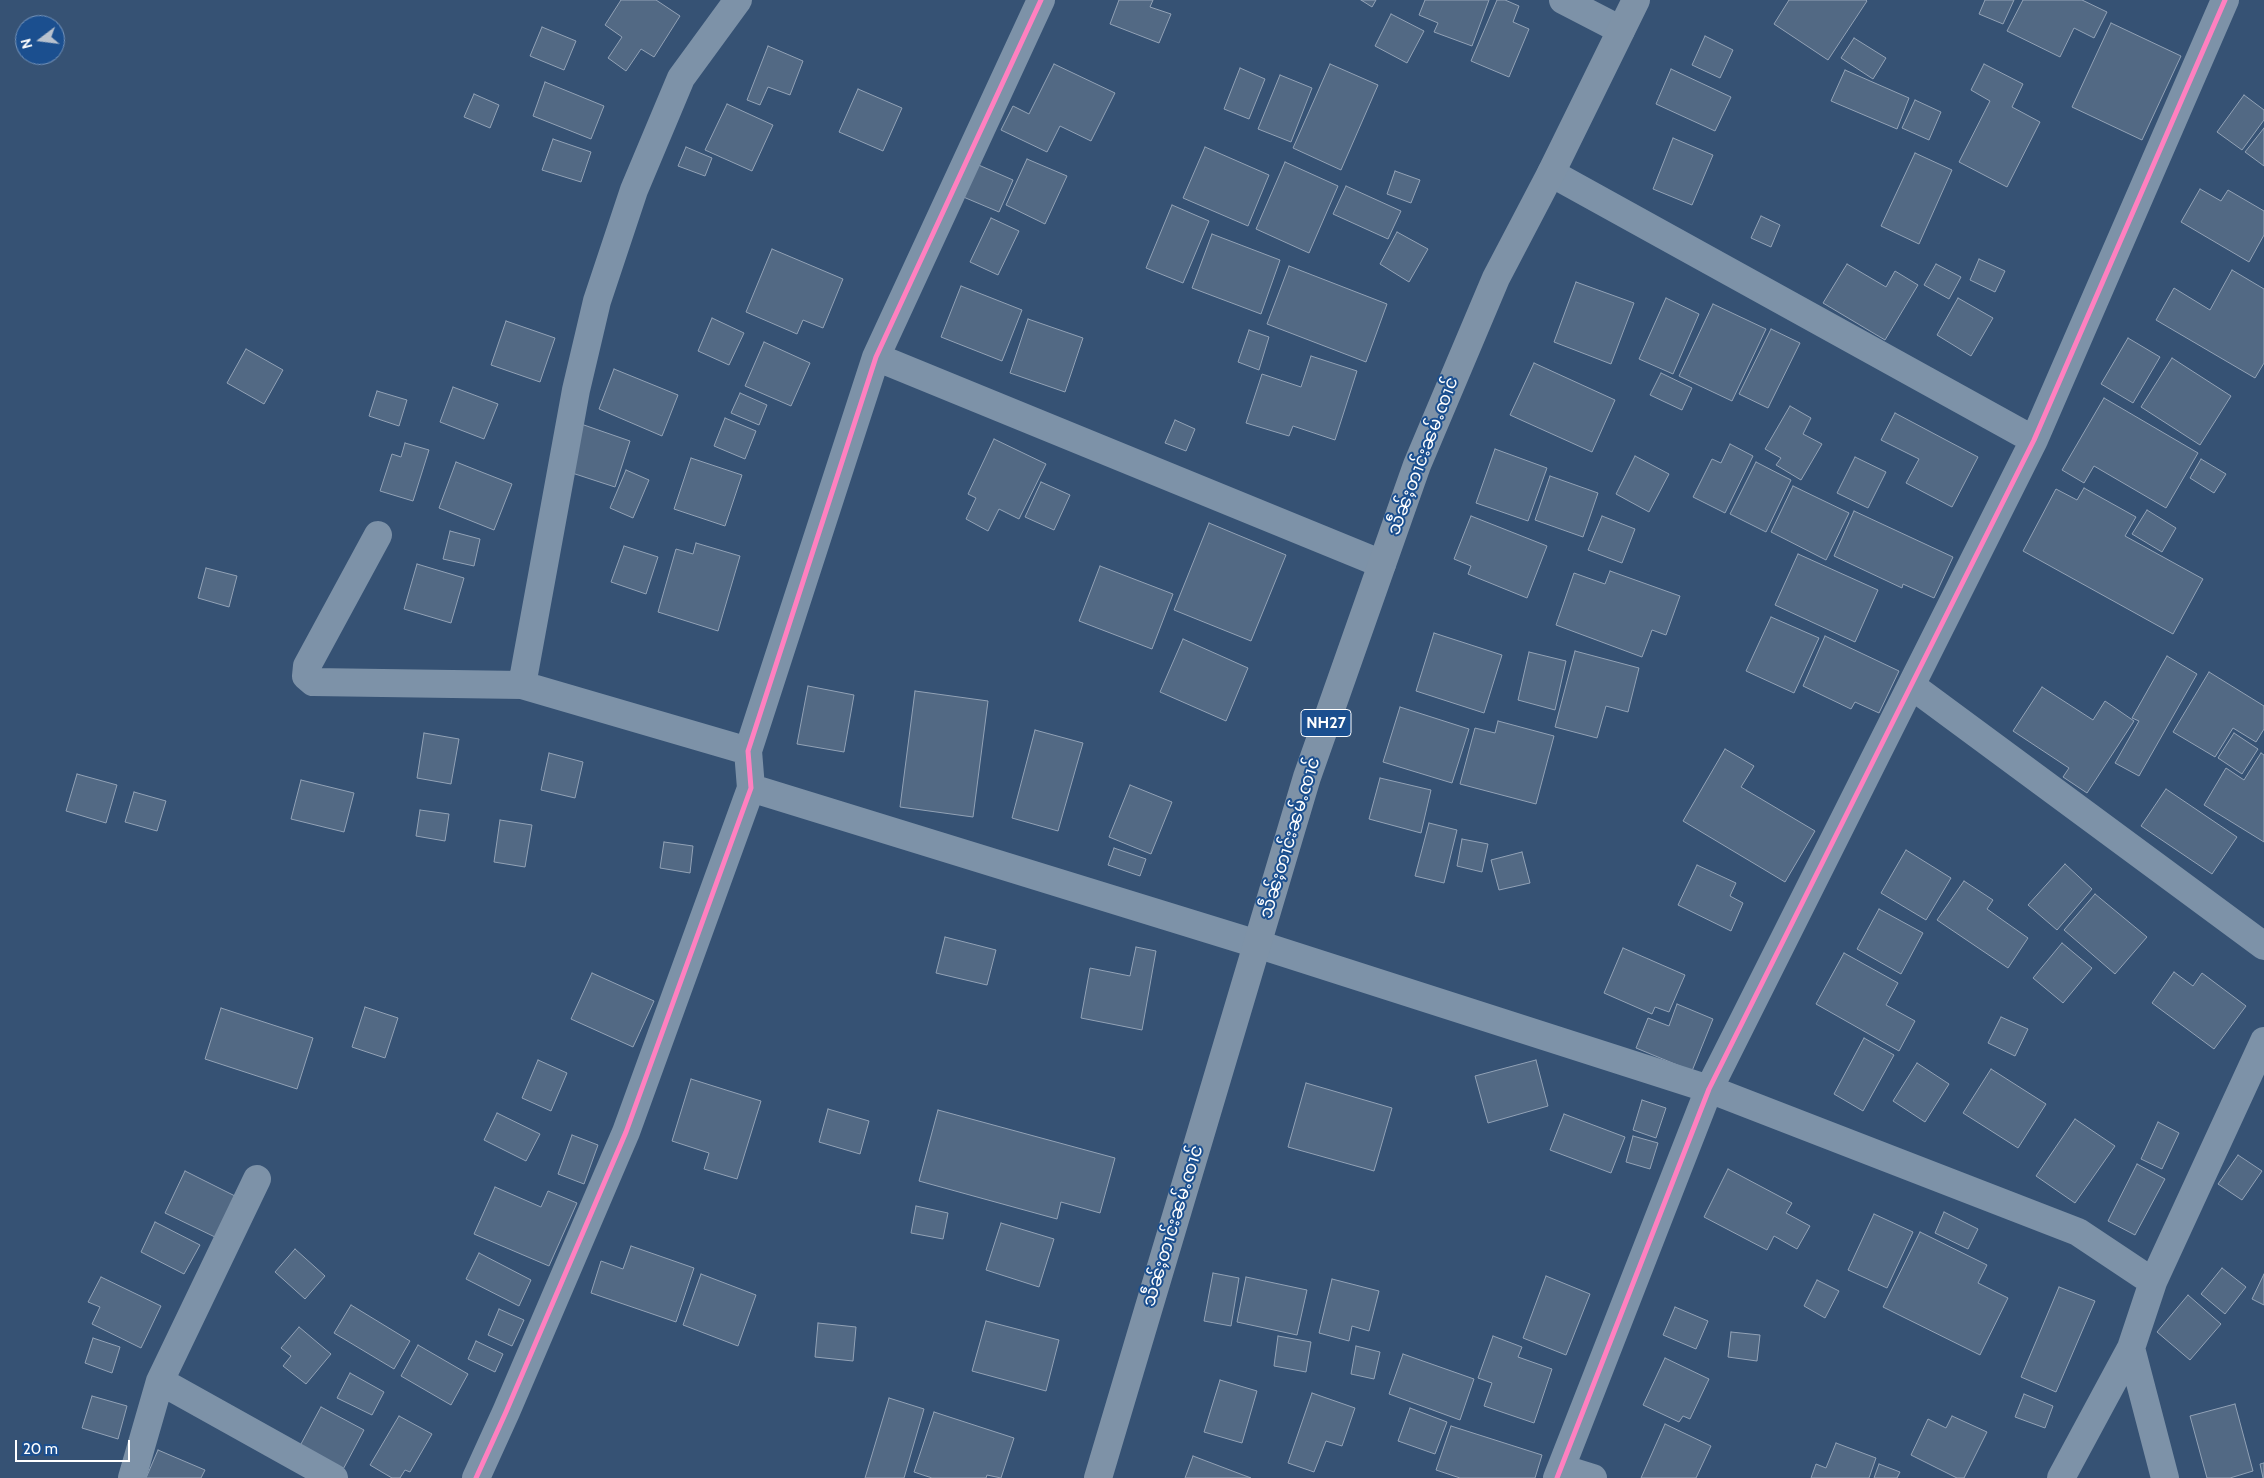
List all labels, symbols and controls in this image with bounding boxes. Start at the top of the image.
north arrow [15,15,65,65]
text: N [17,37,36,51]
street label: သဵၼ်ႈတၢင်းၼမ်ႉၸၢင် [1383,374,1463,538]
road number: NH27 [1301,710,1351,736]
street label: သဵၼ်ႈတၢင်းၼမ်ႉၸၢင် [1255,755,1325,921]
street label: သဵၼ်ႈတၢင်းၼမ်ႉၸၢင် [1138,1143,1208,1309]
scale bar [18,1430,132,1462]
text: 20 m [23,1440,58,1458]

